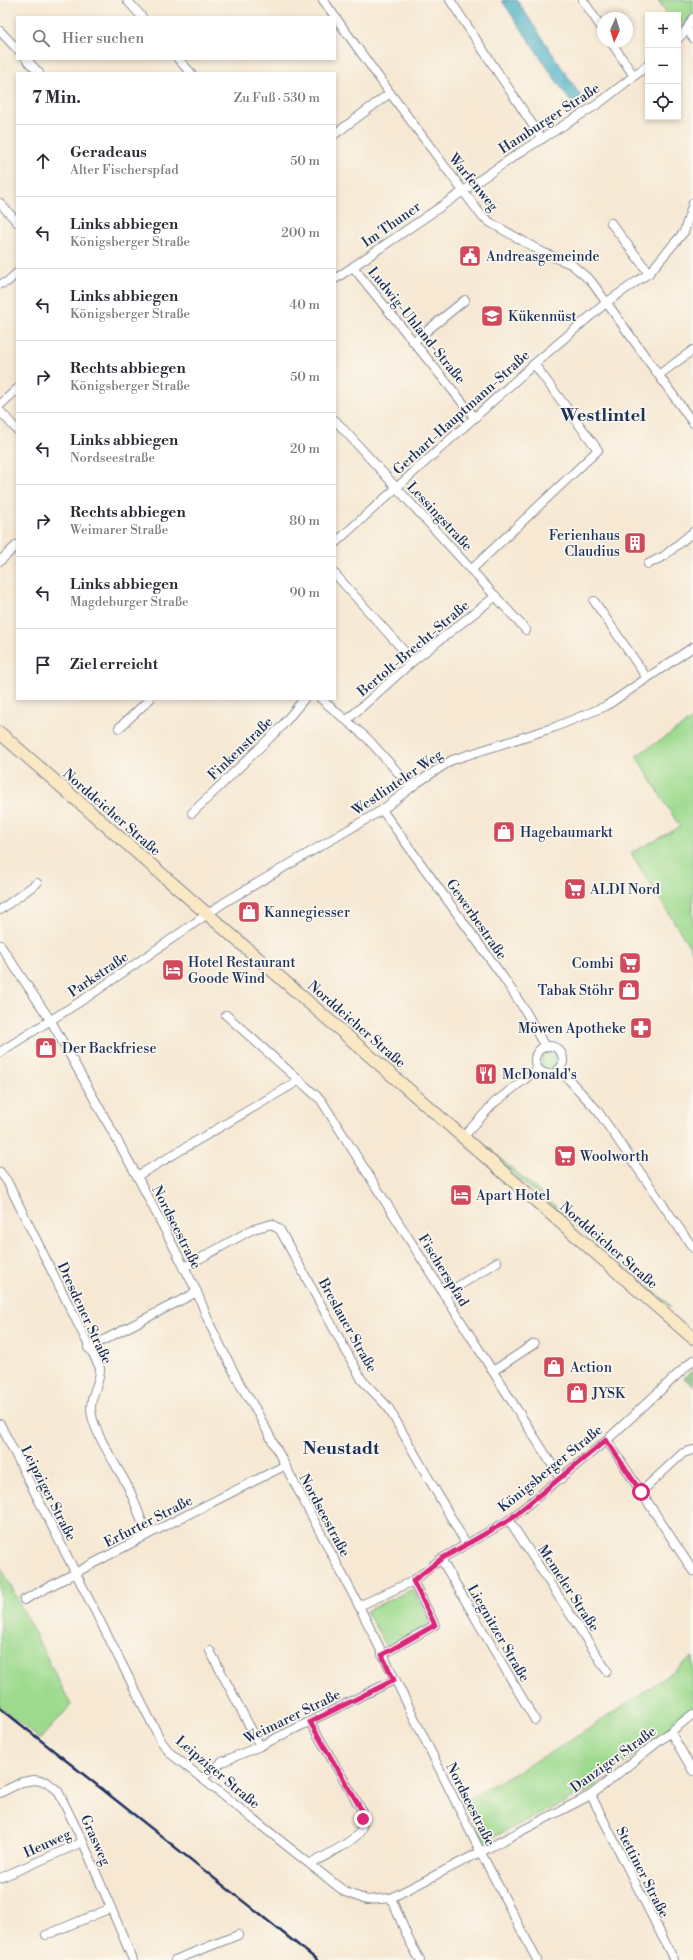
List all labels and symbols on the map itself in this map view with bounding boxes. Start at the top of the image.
north arrow [597,12,633,48]
street label: Hamburger Straße [496,80,603,158]
street label: Warfenweg [444,149,503,216]
street label: Im Thuner [359,198,425,252]
public building icon: Andreasgemeinde [457,243,483,269]
place label: Andreasgemeinde [485,248,600,266]
street label: Ludwig-Uhland-Straße [363,263,469,388]
school or university icon: Kükennüst [479,303,505,329]
place label: Kükennüst [508,308,577,326]
street label: Gerhart-Hauptmann-Straße [390,347,534,479]
district label: Westlintel [559,404,646,427]
street label: Lessingstraße [403,478,476,555]
place label: Ferienhaus Claudius [549,527,620,561]
building icon: Ferienhaus Claudius [622,530,648,556]
street label: Bertolt-Brecht-Straße [353,597,473,701]
street label: Finkenstraße [204,713,277,784]
street label: Westlinteler Weg [348,745,447,820]
street label: Norddeicher Straße [59,765,164,860]
shop icon: Hagebaumarkt [491,819,517,845]
place label: Hagebaumarkt [520,824,613,842]
street label: Gewerbestraße [442,876,511,963]
supermarket icon: ALDI Nord [562,876,588,902]
place label: ALDI Nord [589,881,660,899]
shop icon: Kannegiesser [236,899,262,925]
place label: Kannegiesser [264,904,350,922]
street label: Parkstraße [65,948,132,1002]
supermarket icon: Combi [617,950,643,976]
place label: Hotel Restaurant Goode Wind [188,954,295,988]
place label: Combi [572,955,614,973]
hotel icon: Hotel Restaurant Goode Wind [160,957,186,983]
street label: Norddeicher Straße [304,977,409,1072]
shop icon: Tabak Stöhr [616,977,642,1003]
place label: Tabak Stöhr [538,982,614,1000]
pharmacy icon: Möwen Apotheke [628,1015,654,1041]
place label: Möwen Apotheke [518,1020,626,1038]
shop icon: Der Backfriese [33,1035,59,1061]
place label: Der Backfriese [62,1040,156,1058]
restaurant icon: McDonald's [473,1061,499,1087]
place label: McDonald's [502,1066,577,1084]
supermarket icon: Woolworth [552,1143,578,1169]
place label: Woolworth [579,1148,650,1166]
hotel icon: Apart Hotel [448,1182,474,1208]
street label: Nordseestraße [147,1183,205,1272]
place label: Apart Hotel [475,1187,550,1205]
street label: Norddeicher Straße [556,1198,661,1293]
street label: Fischerspfad [414,1231,473,1310]
street label: Dresdener Straße [53,1260,116,1367]
street label: Breslauer Straße [313,1274,380,1376]
shop icon: Action [541,1354,567,1380]
place label: Action [569,1359,613,1377]
shop icon: JYSK [564,1380,590,1406]
place label: JYSK [591,1385,626,1403]
street label: Königsberger Straße [495,1421,607,1516]
district label: Neustadt [303,1437,380,1460]
street label: Leipziger Straße [16,1443,80,1544]
street label: Nordseestraße [295,1471,354,1560]
route start [632,1483,650,1501]
street label: Erfurter Straße [101,1492,196,1552]
street label: Memeler Straße [533,1542,603,1635]
street label: Liegnitzer Straße [463,1582,533,1685]
street label: Weimarer Straße [240,1686,344,1749]
street label: Danziger Straße [567,1723,660,1797]
street label: Leipziger Straße [172,1732,263,1813]
street label: Nordseestraße [441,1760,499,1849]
route end [354,1810,372,1828]
street label: Grasweg [76,1812,115,1869]
street label: Stettiner Straße [611,1824,673,1921]
street label: Heuweg [21,1825,75,1862]

